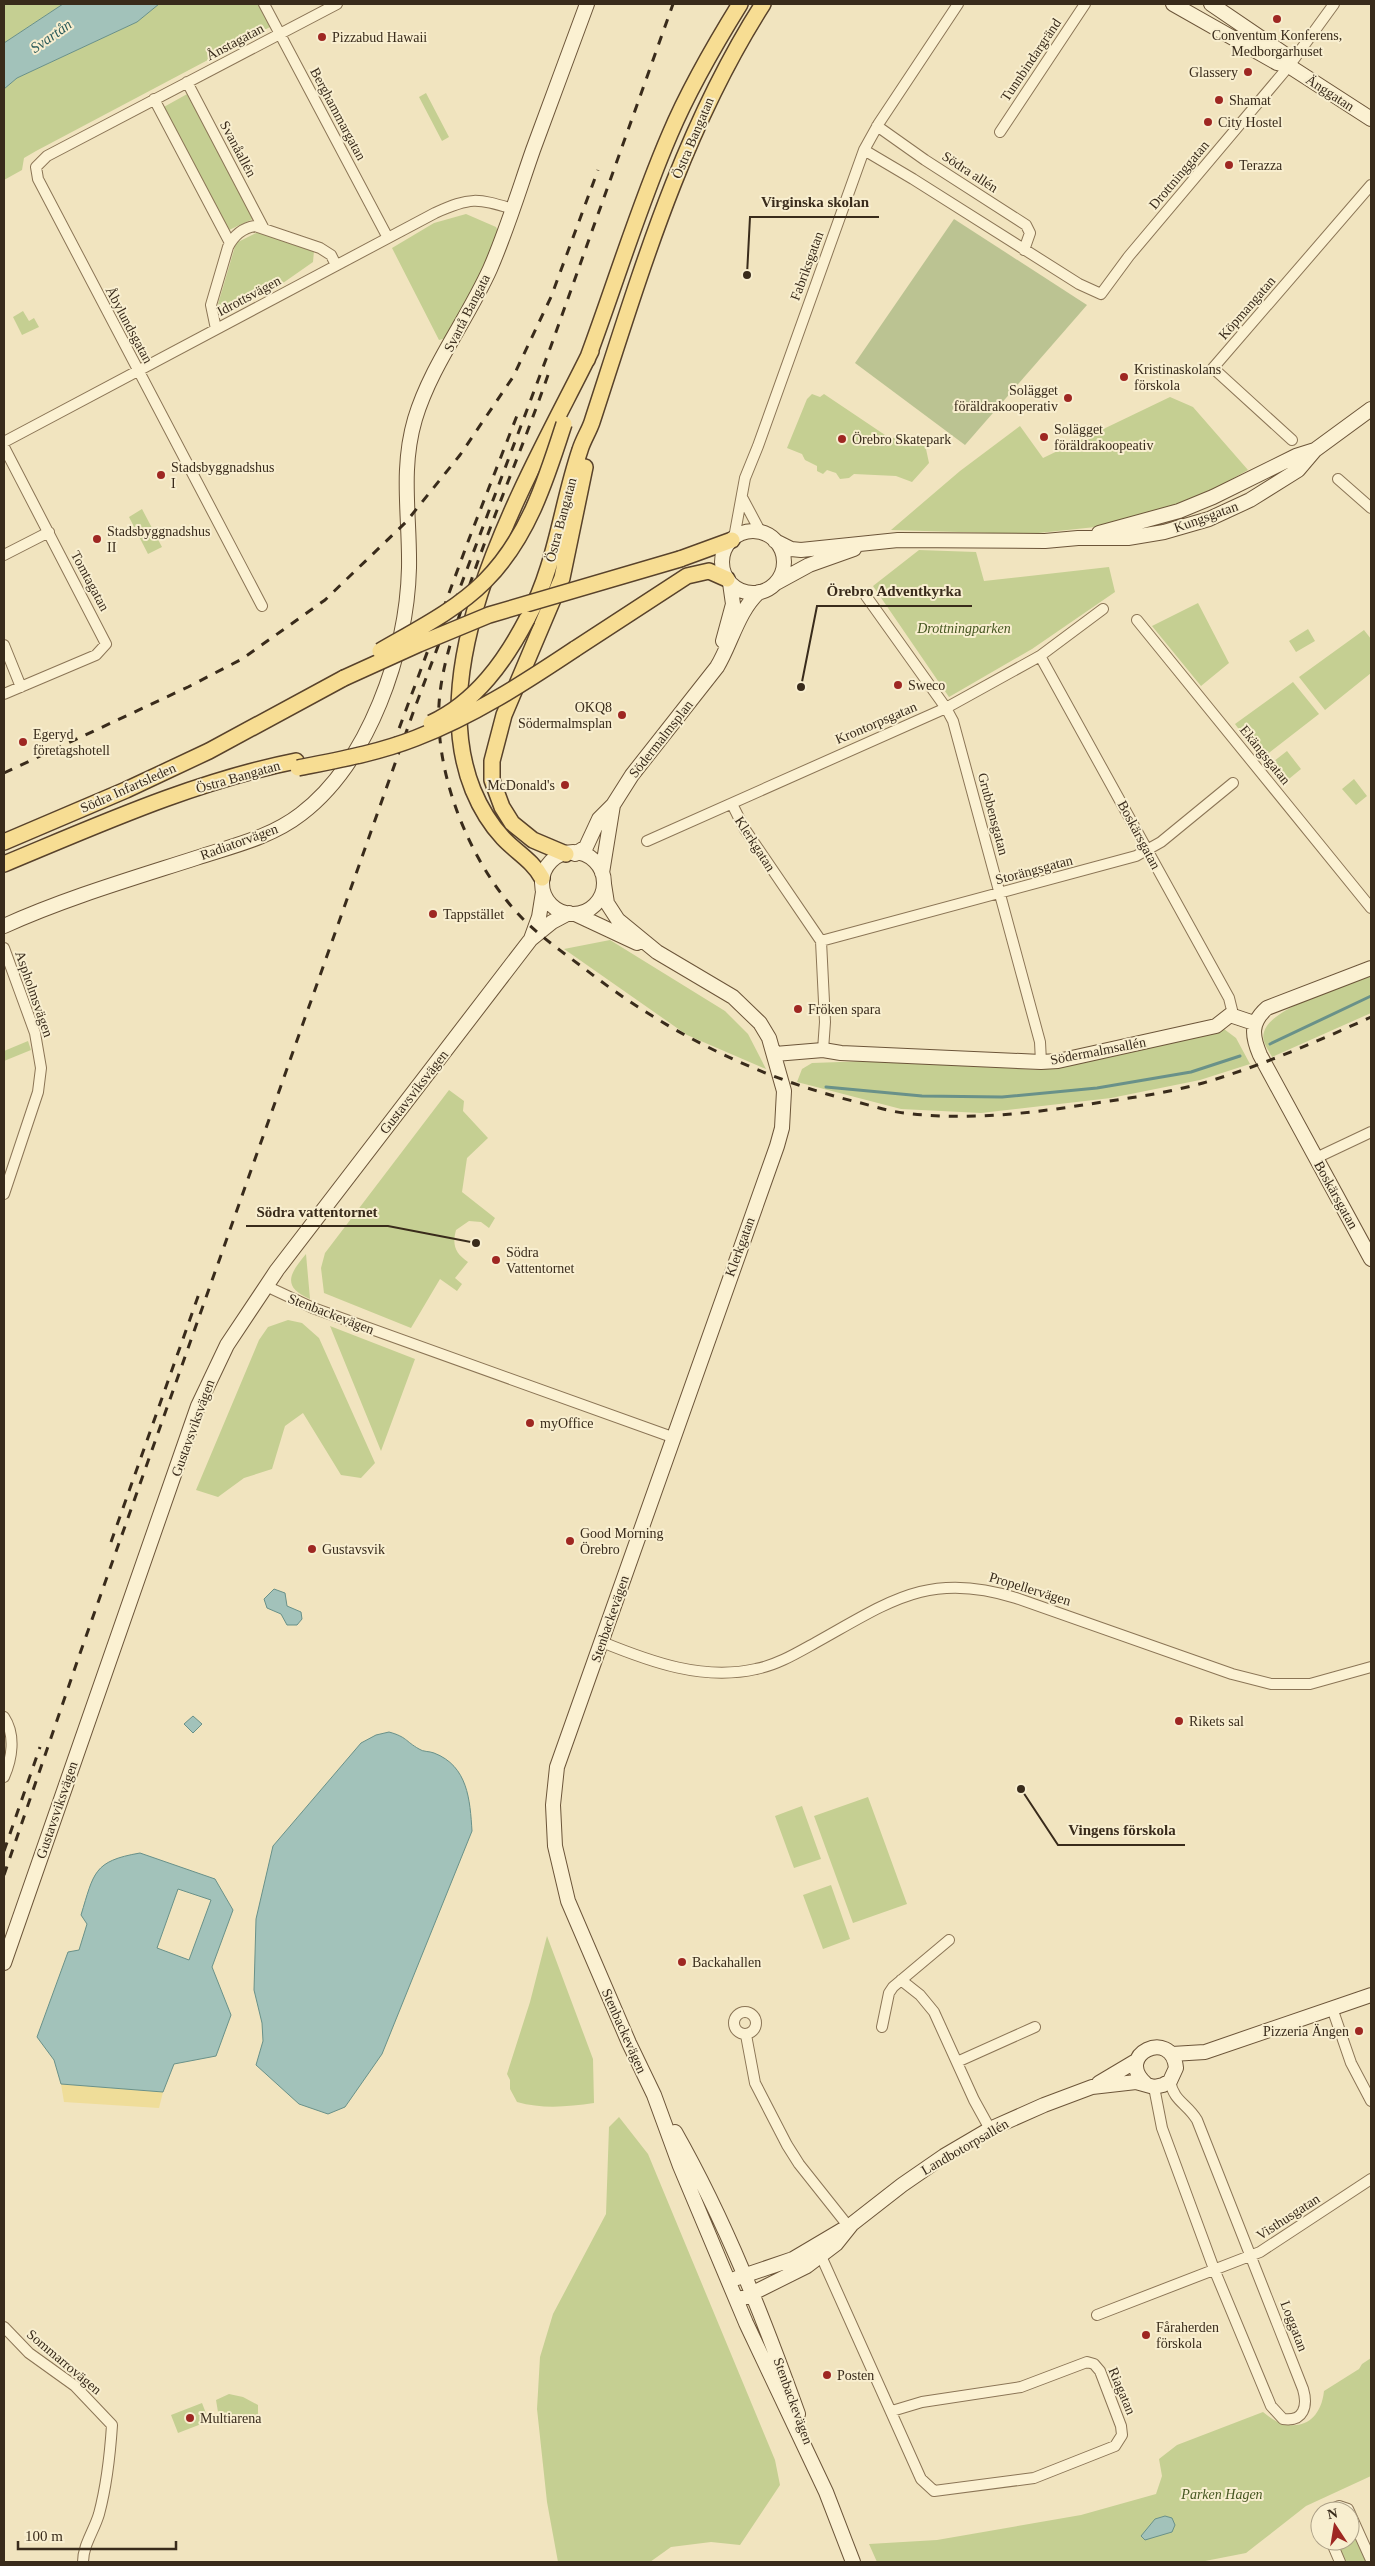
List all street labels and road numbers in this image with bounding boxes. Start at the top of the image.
street label: Tunnbindargränd [998,16,1064,104]
street label: Ånstagatan [204,21,266,63]
street label: Berghammargatan [307,65,369,163]
street label: Änggatan [1303,71,1357,114]
street label: Östra Bangatan [668,95,717,181]
street label: Svanåallén [217,118,259,180]
street label: Drottninggatan [1146,138,1212,212]
street label: Södra allén [939,148,1001,196]
street label: Fabriksgatan [788,229,826,303]
street label: Svartå Bangata [441,271,493,354]
street label: Idrottsvägen [215,273,283,319]
street label: Köpmangatan [1216,273,1278,343]
street label: Åbylundsgatan [102,284,156,366]
street label: Östra Bangatan [542,476,579,564]
street label: Kungsgatan [1172,499,1240,535]
street label: Tomtagatan [68,548,112,614]
street label: Södermalmsplan [626,697,696,781]
street label: Krontorpsgatan [833,699,919,747]
street label: Ekängsgatan [1237,722,1293,788]
street label: Östra Bangatan [194,757,282,796]
street label: Södra Infartsleden [78,760,178,816]
street label: Grubbensgatan [975,771,1011,857]
street label: Boskärsgatan [1115,798,1163,872]
street label: Klerkgatan [732,814,778,874]
street label: Radiatorvägen [198,821,280,863]
street label: Storängsgatan [994,852,1074,888]
street label: Aspholmsvägen [12,949,56,1039]
street label: Södermalmsallén [1049,1034,1147,1068]
street label: Gustavsviksvägen [377,1047,451,1137]
street label: Boskärsgatan [1311,1158,1361,1232]
street label: Klerkgatan [722,1215,758,1279]
street label: Stenbackevägen [286,1291,376,1337]
street label: Gustavsviksvägen [169,1378,217,1478]
street label: Propellervägen [987,1569,1073,1609]
street label: Stenbackevägen [588,1574,632,1664]
street label: Gustavsviksvägen [33,1759,81,1861]
street label: Stenbackevägen [599,1986,649,2076]
street label: Landbotorpsallén [919,2116,1011,2178]
street label: Visthusgatan [1254,2191,1322,2243]
street label: Loggatan [1278,2299,1310,2353]
street label: Sommarrovägen [24,2327,104,2397]
street label: Stenbackevägen [770,2356,816,2446]
street label: Riagatan [1105,2365,1139,2417]

